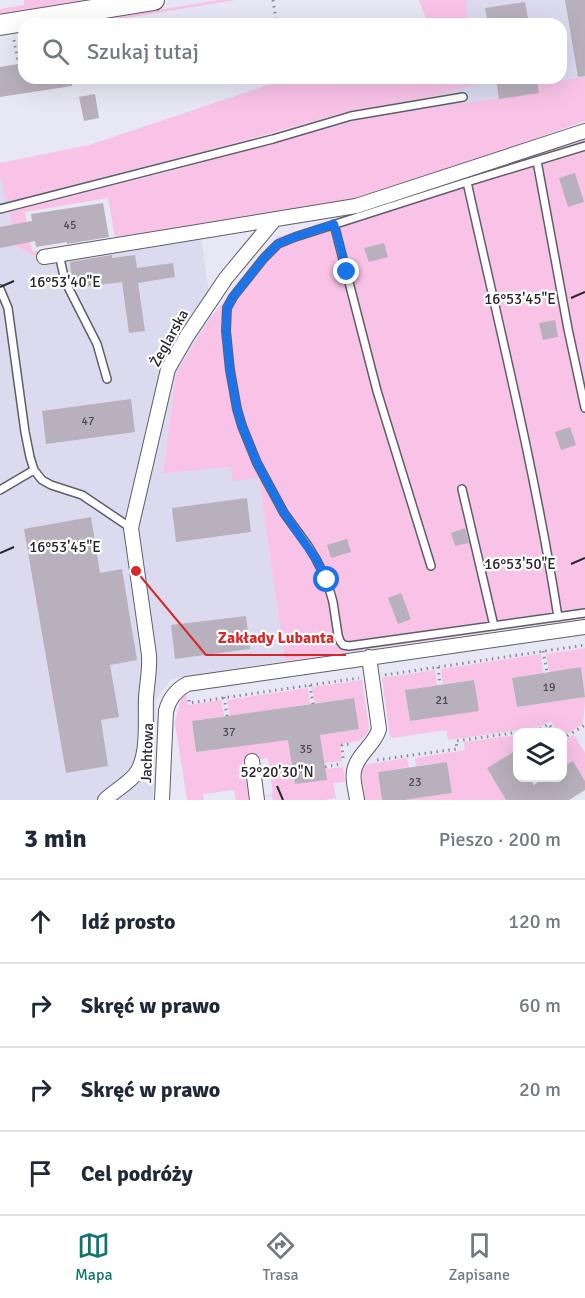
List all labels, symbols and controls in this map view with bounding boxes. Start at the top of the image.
search box [18,18,567,84]
icon: search [39,35,72,68]
text: Szukaj tutaj [87,38,199,65]
house number: 45 [64,218,76,233]
route end [333,258,359,284]
text: 16°53'40"E [29,273,101,291]
text: 16°53'45"E [484,290,556,308]
street label: Żeglarska [146,306,192,370]
house number: 47 [82,414,94,429]
text: 16°53'45"E [29,538,101,556]
text: 16°53'50"E [484,555,556,573]
route start [313,566,339,592]
callout: Zakłady Lubanta [206,621,346,655]
text: Zakłady Lubanta [218,628,334,648]
house number: 19 [543,680,555,695]
house number: 21 [436,693,448,708]
street label: Jachtowa [137,723,157,783]
house number: 37 [223,725,235,740]
map controls [513,728,567,782]
button: layers [513,728,567,782]
house number: 35 [300,742,312,757]
text: 52°20'30"N [240,763,314,781]
house number: 23 [409,775,421,790]
text: 3 min [24,823,87,855]
text: Pieszo · 200 m [439,827,561,852]
icon: ahead [24,905,57,938]
text: Idź prosto [81,908,176,935]
text: 120 m [508,909,561,934]
icon: right [24,989,57,1022]
text: Skręć w prawo [81,992,220,1019]
text: 60 m [519,993,561,1018]
icon: right [24,1073,57,1106]
text: Skręć w prawo [81,1076,220,1103]
text: 20 m [519,1077,561,1102]
icon: arrive [24,1157,57,1190]
text: Cel podróży [81,1160,193,1187]
tab: Mapa [75,1229,113,1285]
tab: Trasa [263,1229,299,1285]
tab: Zapisane [449,1229,510,1285]

